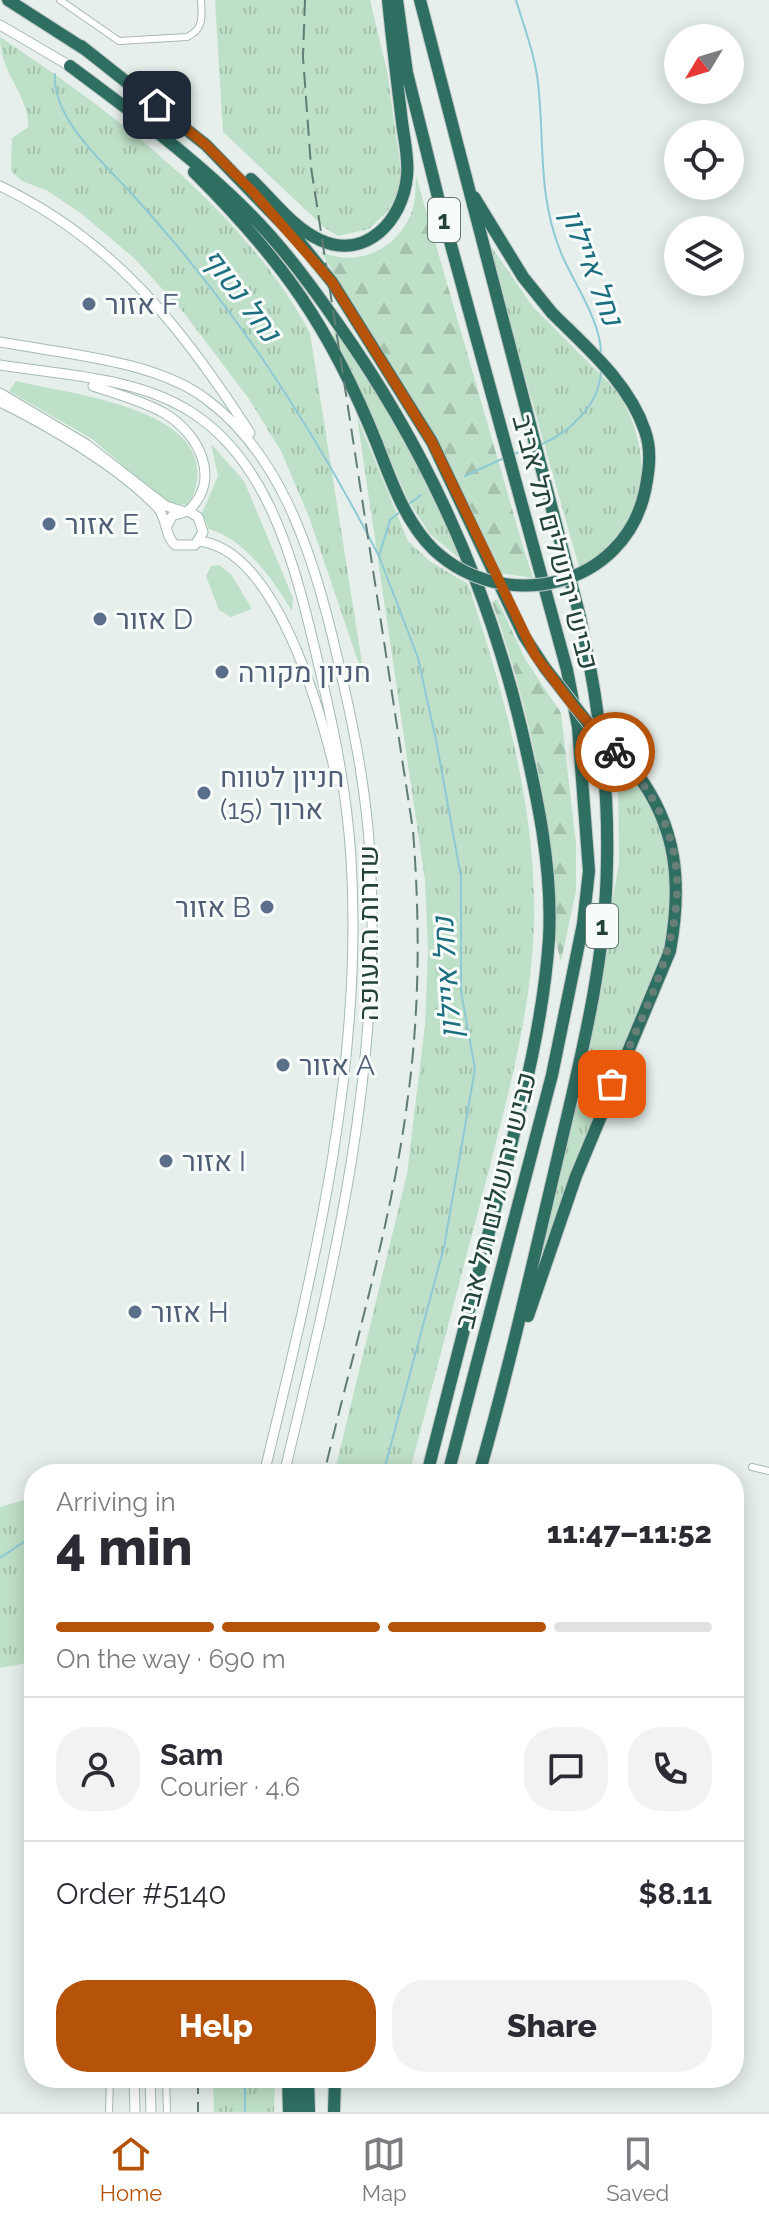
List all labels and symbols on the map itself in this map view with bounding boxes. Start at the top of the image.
north arrow [664,24,744,104]
pin [123,71,191,139]
road number: 1 [428,198,460,242]
water label: נחל איילון [554,204,631,332]
water label: נחל נטוף [195,241,289,350]
place label: אזור F [105,288,179,321]
marker: אזור F [80,295,98,313]
street label: כביש ירושלים תל אביב [506,411,605,673]
place label: אזור E [65,508,139,541]
marker: אזור E [40,515,58,533]
place label: אזור D [116,603,193,636]
marker: אזור D [91,610,109,628]
place label: חניון מקורה [238,656,371,689]
marker: חניון מקורה [213,663,231,681]
courier [575,712,655,792]
place label: חניון לטווח ארוך (15) [220,761,344,826]
marker: חניון לטווח ארוך (15) [195,784,213,802]
street label: שדרות התעופה [352,845,385,1021]
place label: אזור B [175,891,251,924]
marker: אזור B [258,898,276,916]
road number: 1 [586,904,618,948]
water label: נחל איילון [425,914,468,1040]
place label: אזור A [299,1049,375,1082]
pin [578,1050,646,1118]
marker: אזור A [274,1056,292,1074]
street label: כביש ירושלים תל אביב [448,1069,543,1332]
place label: אזור I [182,1145,246,1178]
marker: אזור I [157,1152,175,1170]
place label: אזור H [151,1296,229,1329]
marker: אזור H [126,1303,144,1321]

